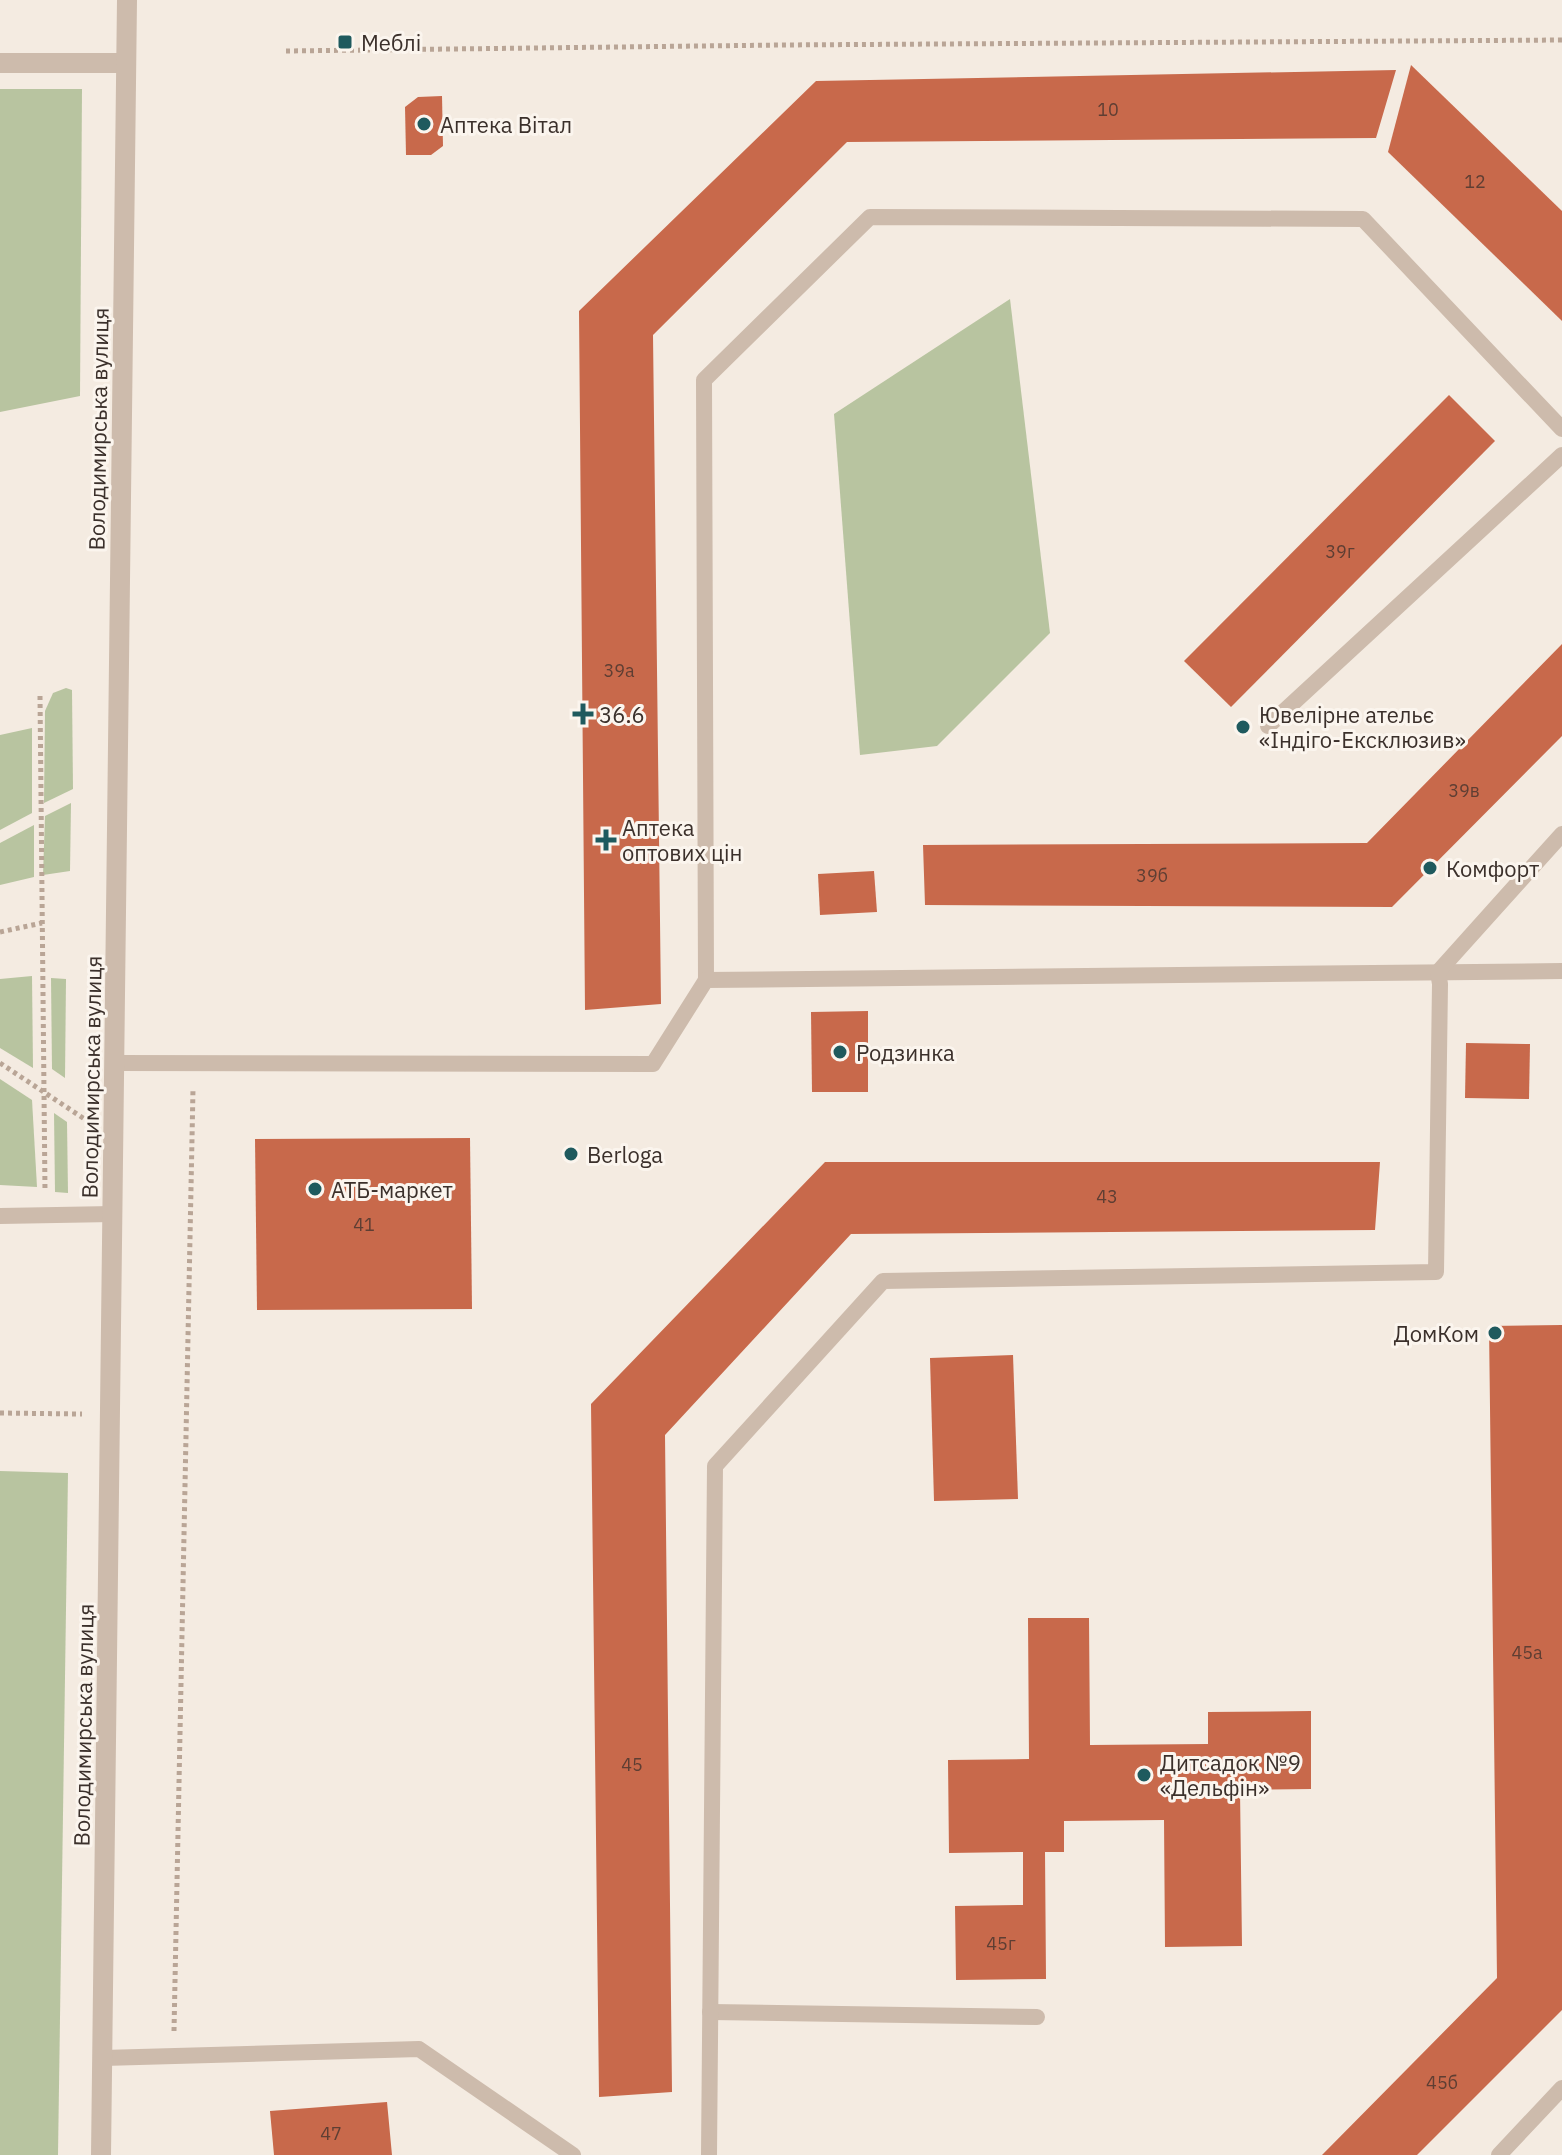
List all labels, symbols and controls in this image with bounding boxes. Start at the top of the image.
place label: Меблі [361,28,421,57]
marker: Меблі [336,33,354,51]
house number: 10 [1097,98,1119,121]
place label: Аптека Вітал [440,110,572,139]
marker: Аптека Вітал [415,115,433,133]
house number: 12 [1464,170,1486,193]
street label: Володимирська вулиця [81,307,115,551]
house number: 39г [1325,540,1355,563]
house number: 39а [603,659,635,682]
place label: 36.6 [599,700,645,729]
place label: Ювелірне ательє «Індіго-Ексклюзив» [1259,700,1466,754]
marker: 36.6 [574,705,592,723]
marker: Ювелірне ательє «Індіго-Ексклюзив» [1234,718,1252,736]
house number: 39в [1448,779,1480,802]
place label: Аптека оптових цін [622,813,743,867]
marker: Аптека оптових цін [597,831,615,849]
place label: Комфорт [1446,854,1539,883]
marker: Комфорт [1421,859,1439,877]
house number: 39б [1136,864,1168,887]
street label: Володимирська вулиця [74,955,108,1199]
place label: Родзинка [856,1038,955,1067]
marker: Родзинка [831,1043,849,1061]
place label: Berloga [587,1140,663,1169]
marker: Berloga [562,1145,580,1163]
place label: АТБ-маркет [331,1175,453,1204]
marker: АТБ-маркет [306,1180,324,1198]
house number: 43 [1096,1185,1118,1208]
house number: 41 [353,1213,375,1236]
place label: ДомКом [1394,1319,1479,1348]
marker: ДомКом [1486,1324,1504,1342]
street label: Володимирська вулиця [66,1603,100,1847]
house number: 45а [1511,1641,1543,1664]
place label: Дитсадок №9 «Дельфiн» [1160,1748,1301,1802]
house number: 45 [621,1753,643,1776]
marker: Дитсадок №9 «Дельфiн» [1135,1766,1153,1784]
house number: 45г [986,1932,1016,1955]
house number: 45б [1426,2071,1458,2094]
house number: 47 [320,2122,342,2145]

